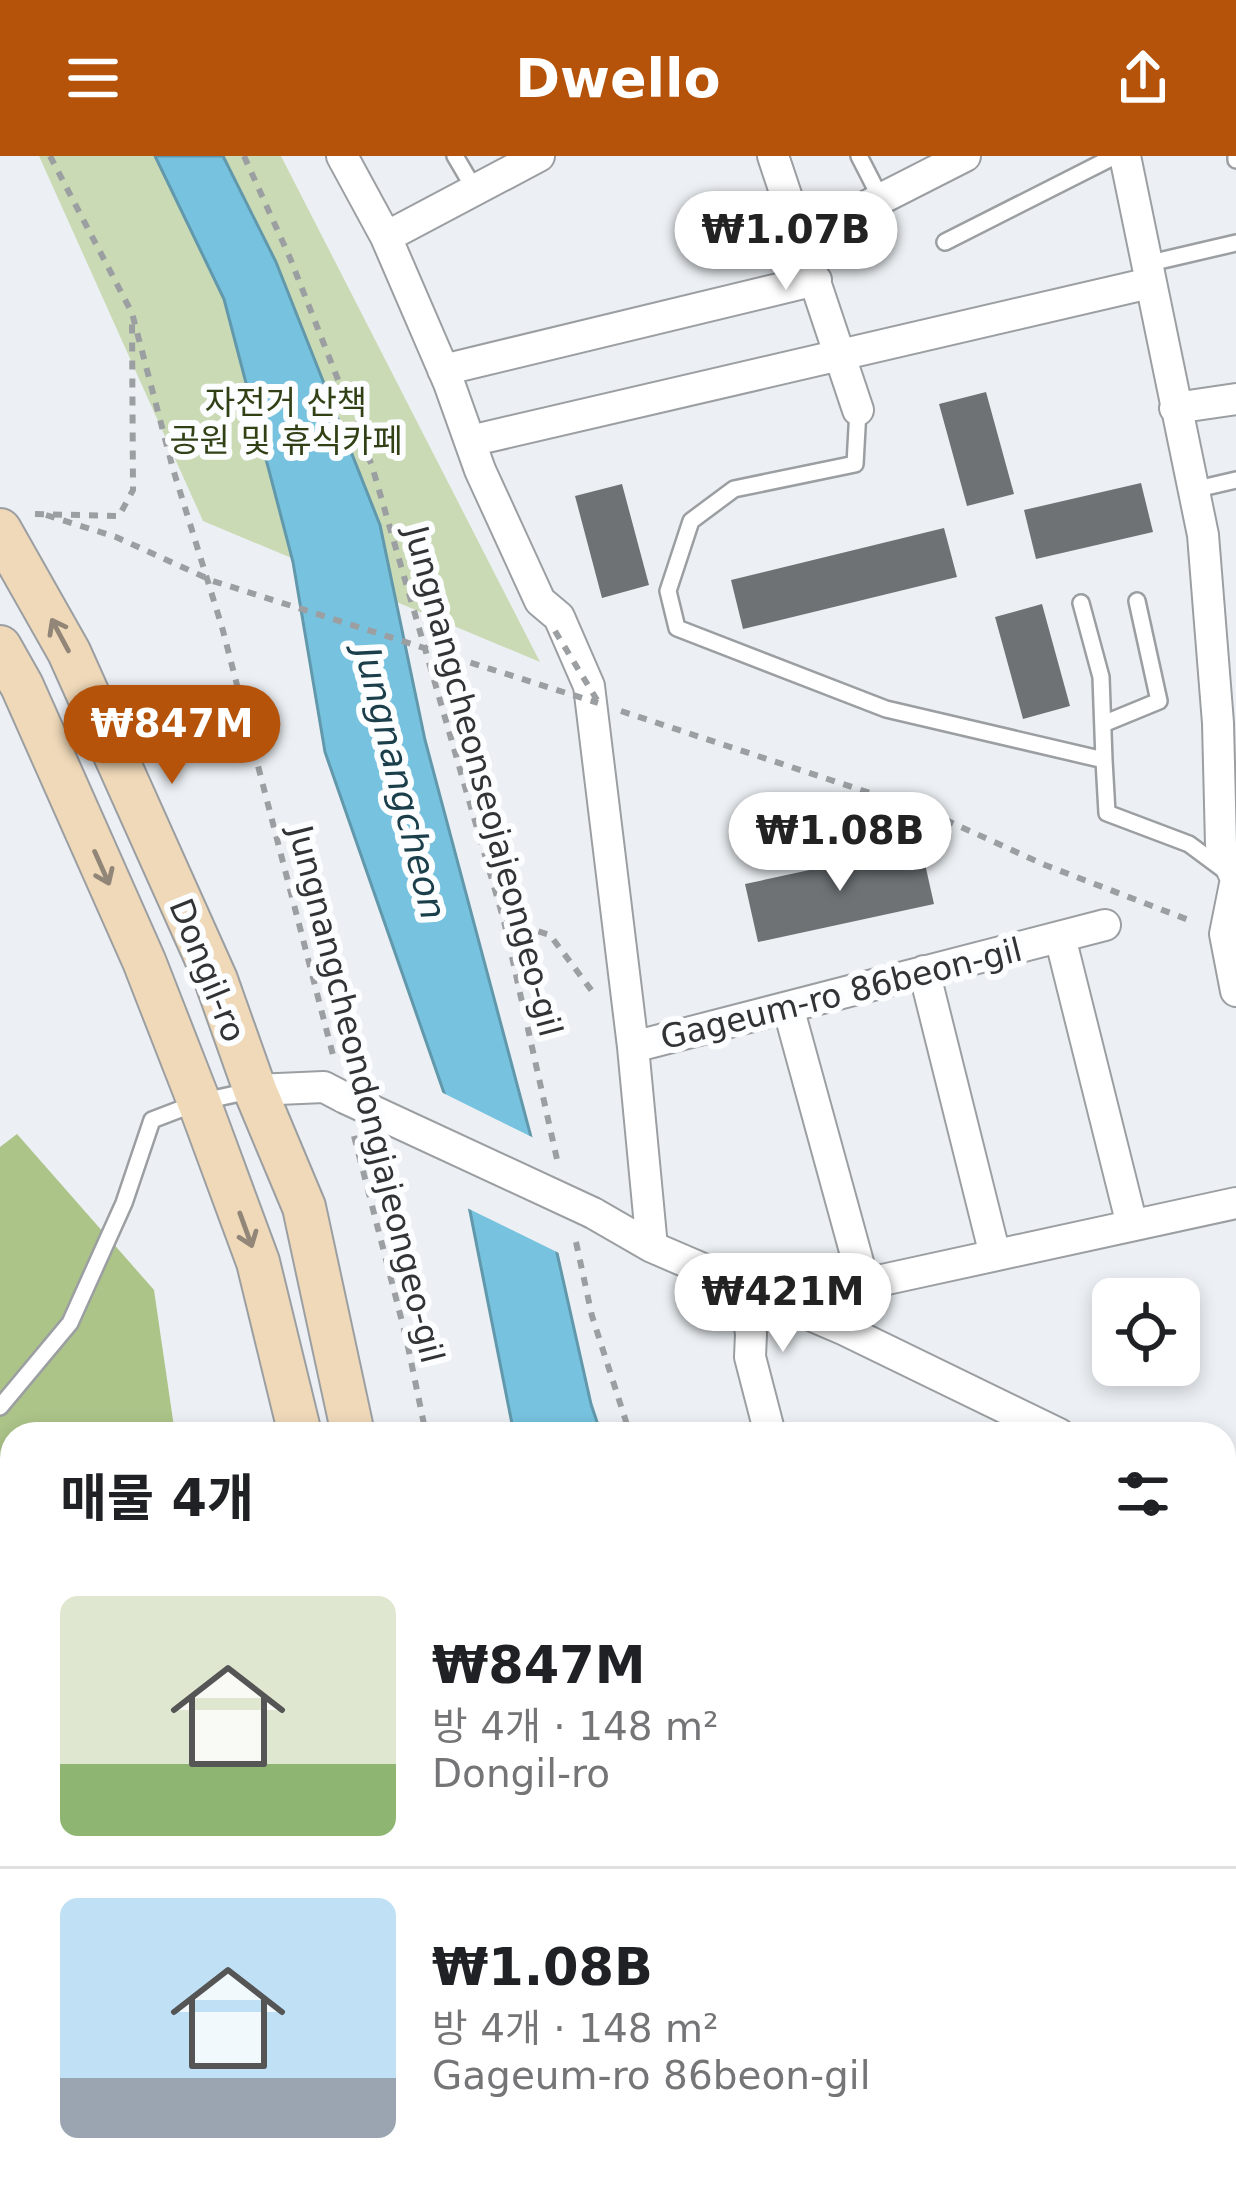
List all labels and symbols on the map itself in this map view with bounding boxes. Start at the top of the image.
pin: ₩1.07B [688,191,884,293]
park label: 자전거 산책 공원 및 휴식카페 [169,383,403,460]
street label: Jungnangcheonseojajeongeo-gil [397,521,571,1041]
one-way arrow [47,618,70,654]
water label: Jungnangcheon [346,642,456,924]
pin: ₩847M [88,685,256,787]
pin: ₩1.08B [742,792,938,894]
street label: Jungnangcheondongjajeongeo-gil [280,820,452,1367]
one-way arrow [92,849,114,885]
street label: Dongil-ro [161,893,254,1047]
street label: Gageum-ro 86beon-gil [656,930,1026,1057]
one-way arrow [237,1211,258,1248]
pin: ₩421M [699,1253,867,1355]

